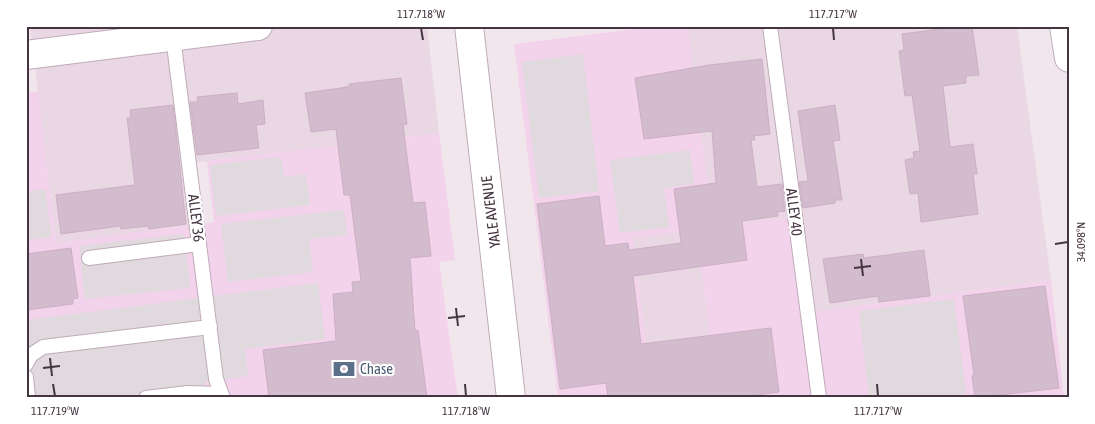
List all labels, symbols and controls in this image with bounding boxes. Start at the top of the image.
text: 117.718°W [397,7,445,21]
text: 117.717°W [809,7,857,21]
street label: YALE AVENUE [478,174,503,249]
street label: ALLEY 40 [783,187,806,237]
street label: ALLEY 36 [185,193,208,243]
text: 34.098°N [1074,222,1088,262]
bank icon: Chase [331,356,357,382]
place label: Chase [360,360,393,377]
text: 117.719°W [31,404,79,418]
text: 117.718°W [442,404,490,418]
text: 117.717°W [854,404,902,418]

